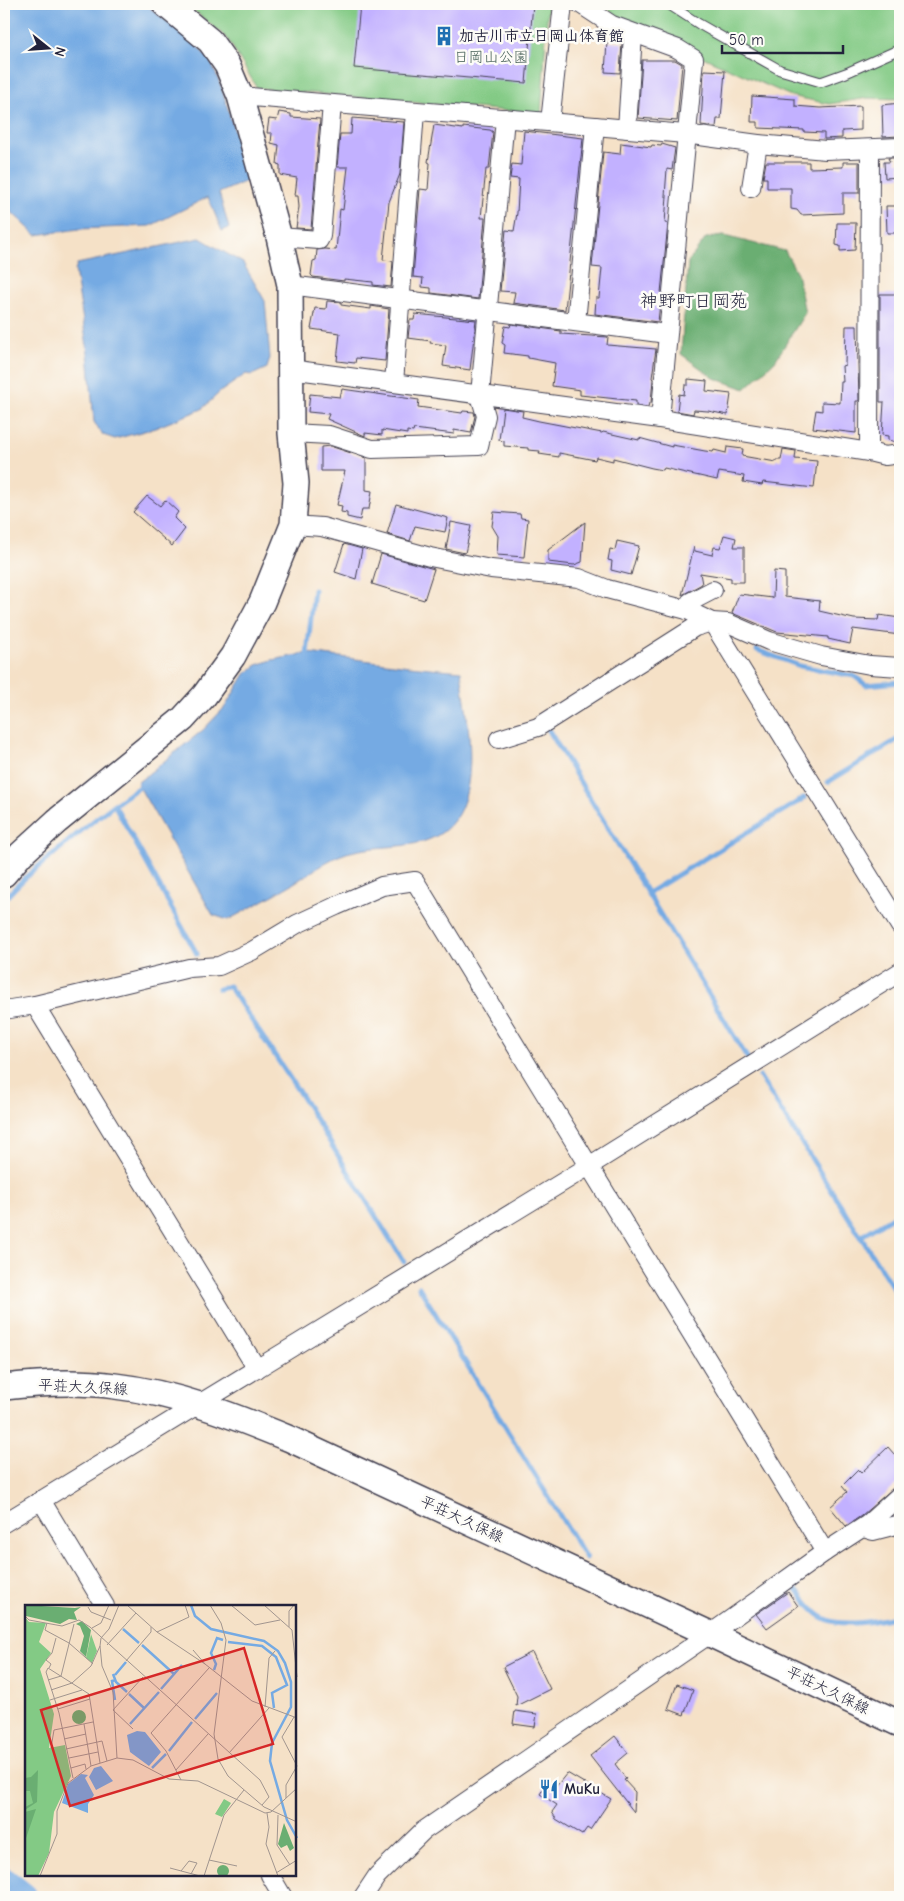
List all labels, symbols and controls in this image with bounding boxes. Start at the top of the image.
north arrow [22,22,72,72]
scale bar [722,22,843,54]
building icon: 加古川市立日岡山体育館 [433,25,455,47]
place label: 加古川市立日岡山体育館 [459,27,624,45]
text: 50 m [729,31,764,49]
text: N [50,45,69,59]
park label: 日岡山公園 [453,48,529,66]
district label: 神野町日岡苑 [640,291,748,312]
street label: 平荘大久保線 [38,1376,128,1398]
street label: 平荘大久保線 [417,1492,507,1546]
inset map [25,1605,296,1876]
street label: 平荘大久保線 [784,1662,872,1718]
restaurant icon: MuKu [538,1778,560,1800]
place label: MuKu [564,1780,600,1798]

